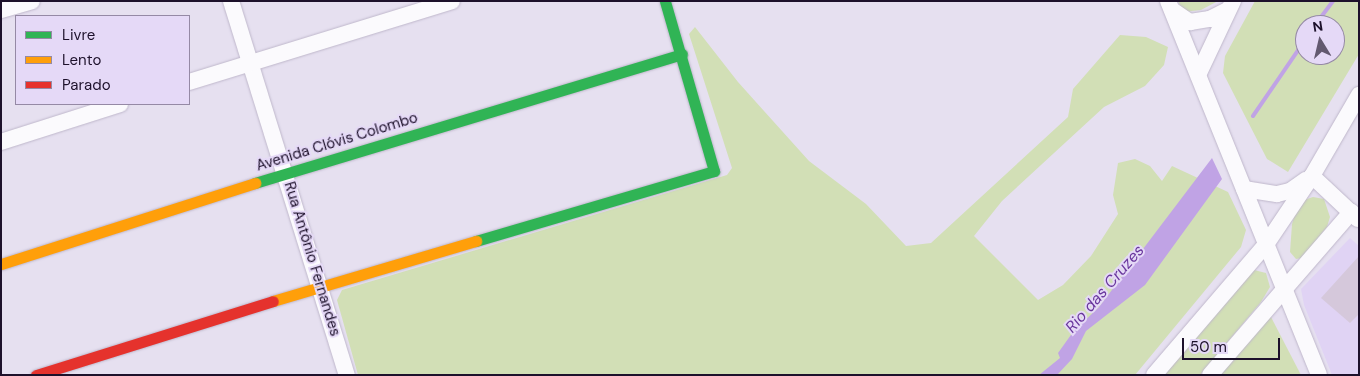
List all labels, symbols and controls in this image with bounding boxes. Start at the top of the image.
legend [15,15,190,105]
north arrow [1295,15,1345,65]
text: N [1311,16,1324,36]
text: Livre [62,25,95,45]
text: Lento [62,50,101,70]
text: Parado [62,75,111,95]
street label: Avenida Clóvis Colombo [254,109,420,175]
street label: Rua Antônio Fernandes [280,180,344,338]
water label: Rio das Cruzes [1062,241,1148,337]
scale bar [1185,328,1282,360]
text: 50 m [1190,337,1227,357]

